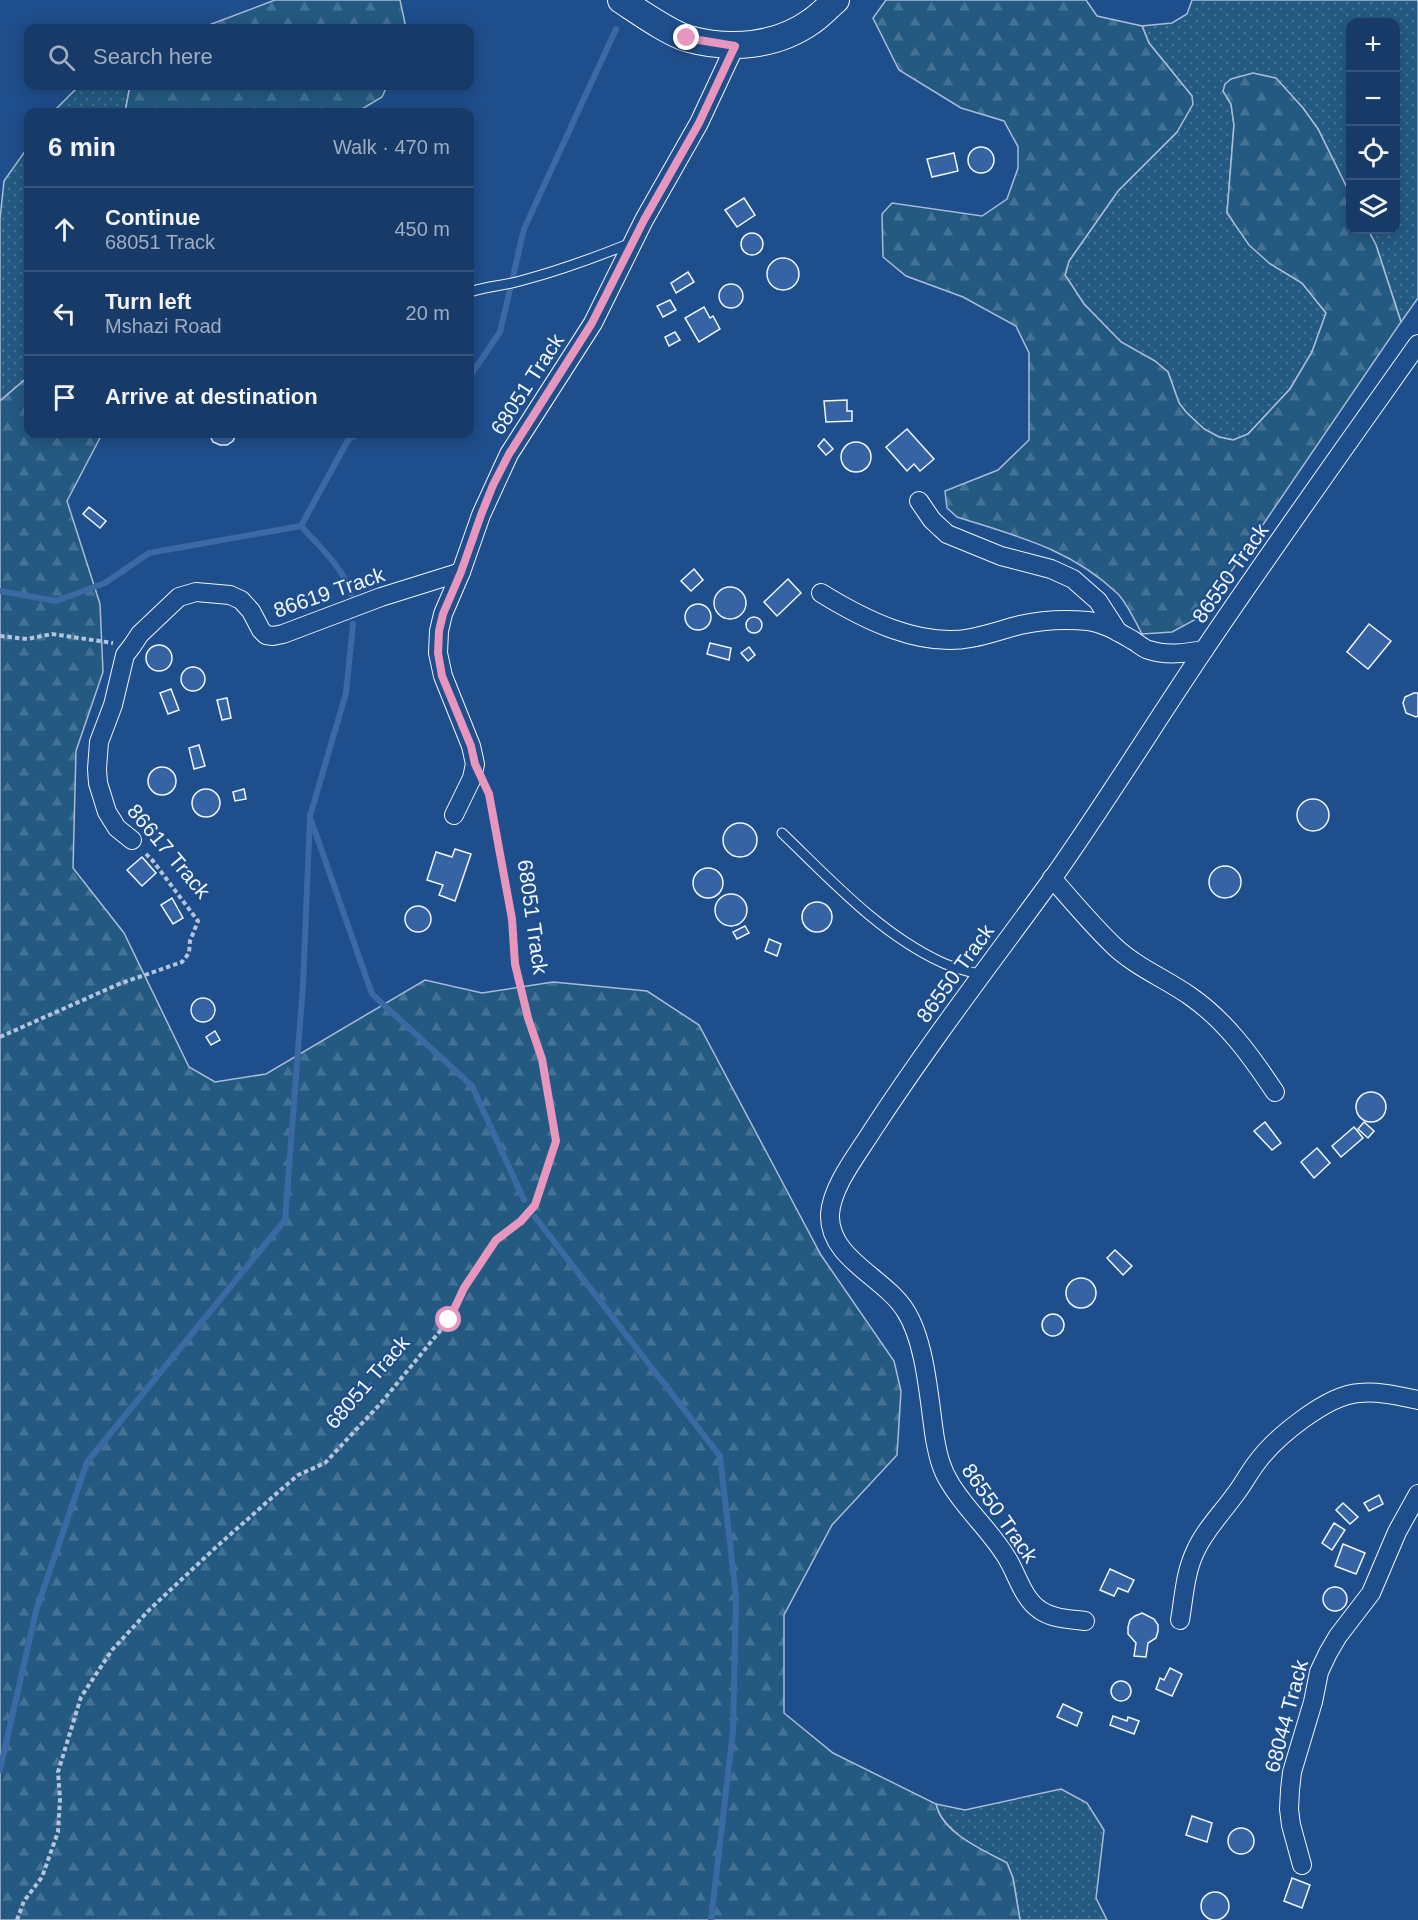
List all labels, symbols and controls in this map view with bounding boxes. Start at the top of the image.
map controls [1346,18,1400,234]
button: + [1346,18,1400,72]
search box [24,24,474,90]
route end [673,24,699,50]
icon: search [45,41,78,74]
text: Search here [93,44,213,69]
button: − [1346,72,1400,126]
button: locate [1346,126,1400,180]
text: 6 min [48,132,116,162]
text: Walk · 470 m [333,136,450,158]
button: layers [1346,180,1400,234]
text: Continue [105,205,200,230]
icon: ahead [48,213,81,246]
text: 450 m [394,218,450,240]
text: 68051 Track [105,231,215,253]
text: Turn left [105,289,191,314]
icon: left [48,297,81,330]
text: 20 m [406,302,450,324]
text: Mshazi Road [105,315,222,337]
street label: 68051 Track [486,329,568,439]
icon: arrive [48,381,81,414]
text: Arrive at destination [105,384,318,409]
street label: 86550 Track [1187,519,1273,627]
street label: 86619 Track [271,562,388,622]
street label: 86617 Track [123,799,215,903]
street label: 68051 Track [514,858,552,976]
street label: 86550 Track [912,919,999,1027]
route start [435,1306,461,1332]
street label: 68051 Track [320,1330,414,1433]
street label: 86550 Track [957,1459,1043,1567]
street label: 68044 Track [1260,1657,1312,1775]

